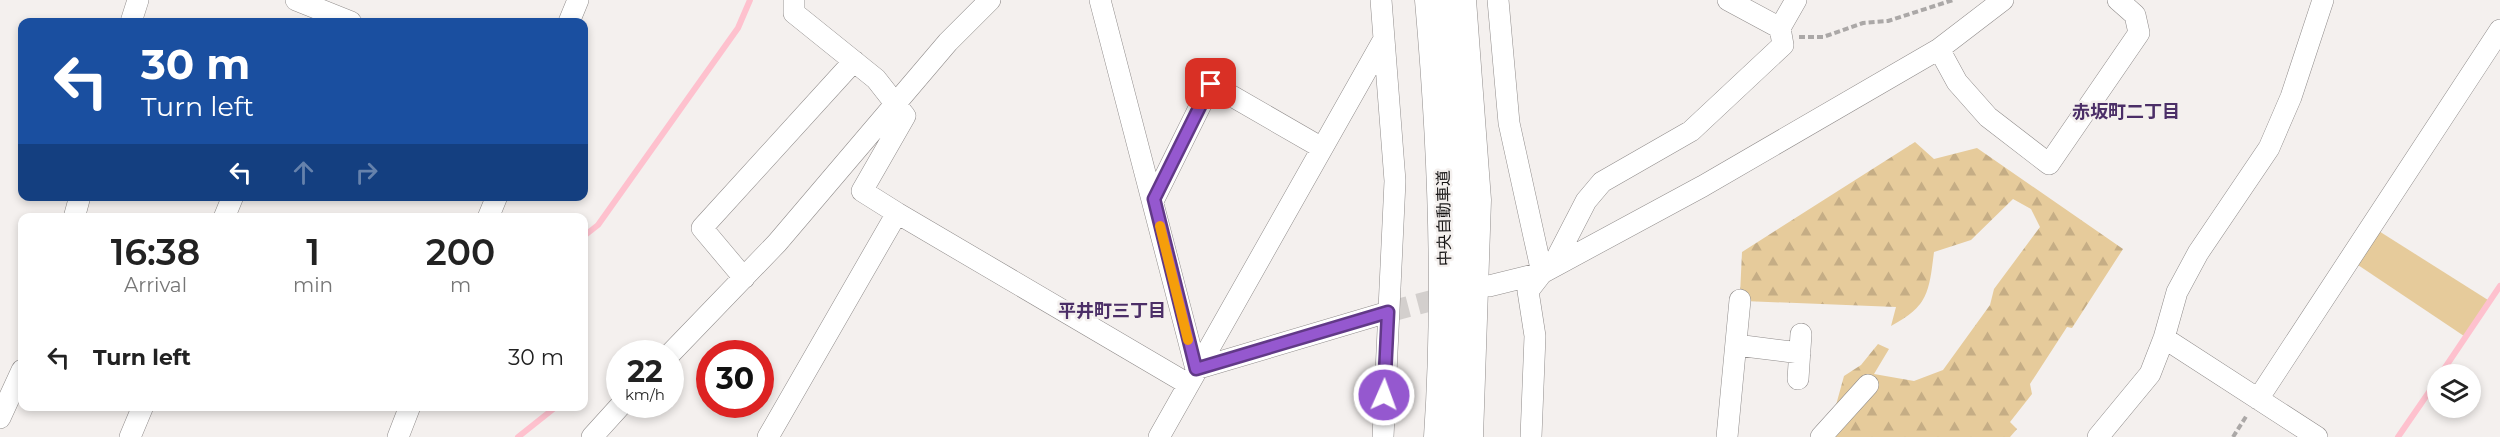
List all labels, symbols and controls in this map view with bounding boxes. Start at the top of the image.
text: 30 m [141,38,250,90]
icon: left [42,42,120,120]
pin [1185,58,1236,109]
icon: arrive [1194,67,1227,100]
text: Turn left [141,90,254,123]
district label: 赤坂町二丁目 [2072,101,2180,123]
icon: left [224,156,257,189]
icon: ahead [287,156,320,189]
icon: right [350,156,383,189]
street label: 中央自動車道 [1434,170,1454,266]
text: 16:38 [111,230,200,274]
text: 1 [306,230,320,274]
text: 200 [426,230,495,274]
text: Arrival [124,273,187,297]
text: min [293,273,333,297]
text: m [450,273,471,297]
district label: 平井町三丁目 [1058,300,1166,322]
speed limit sign: 30 [696,340,774,418]
icon: left [42,341,75,374]
text: Turn left [93,344,191,371]
text: 30 m [508,344,564,371]
text: 22 [627,353,663,390]
position arrow [1352,363,1416,427]
map controls [2427,364,2481,418]
button: layers [2427,364,2481,418]
text: km/h [625,385,665,404]

